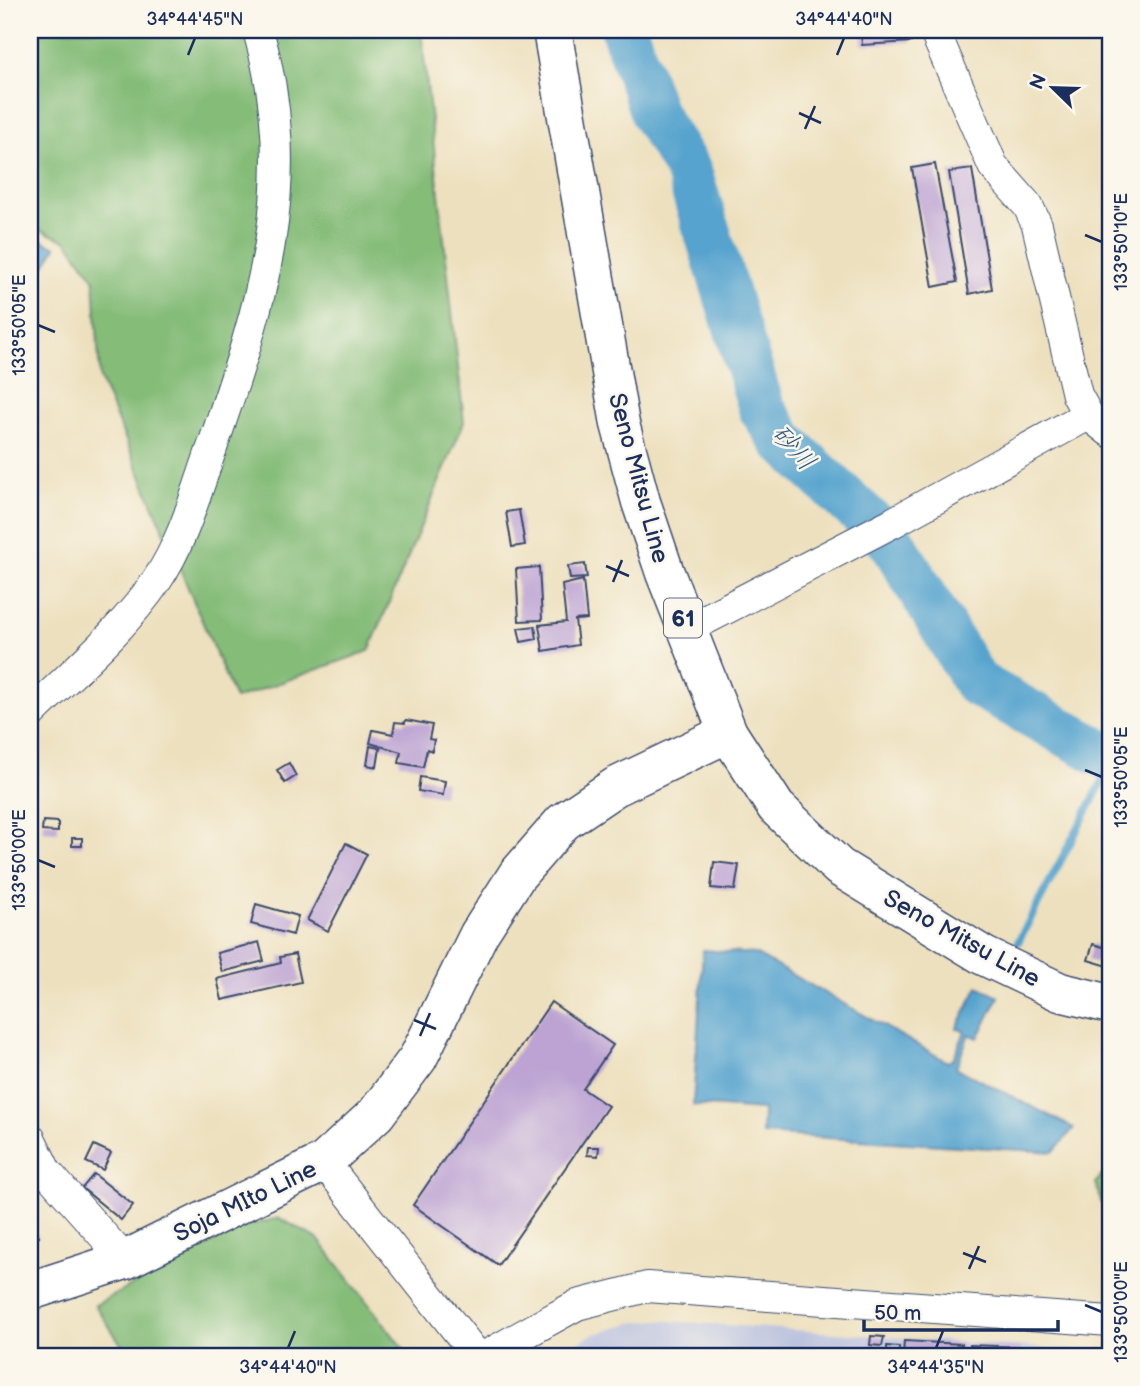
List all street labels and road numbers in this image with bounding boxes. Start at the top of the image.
street label: Seno Mitsu Line [602,390,675,566]
road number: 61 [664,598,702,638]
street label: Seno Mitsu Line [878,883,1045,993]
street label: Soja MIto Line [169,1154,321,1249]

